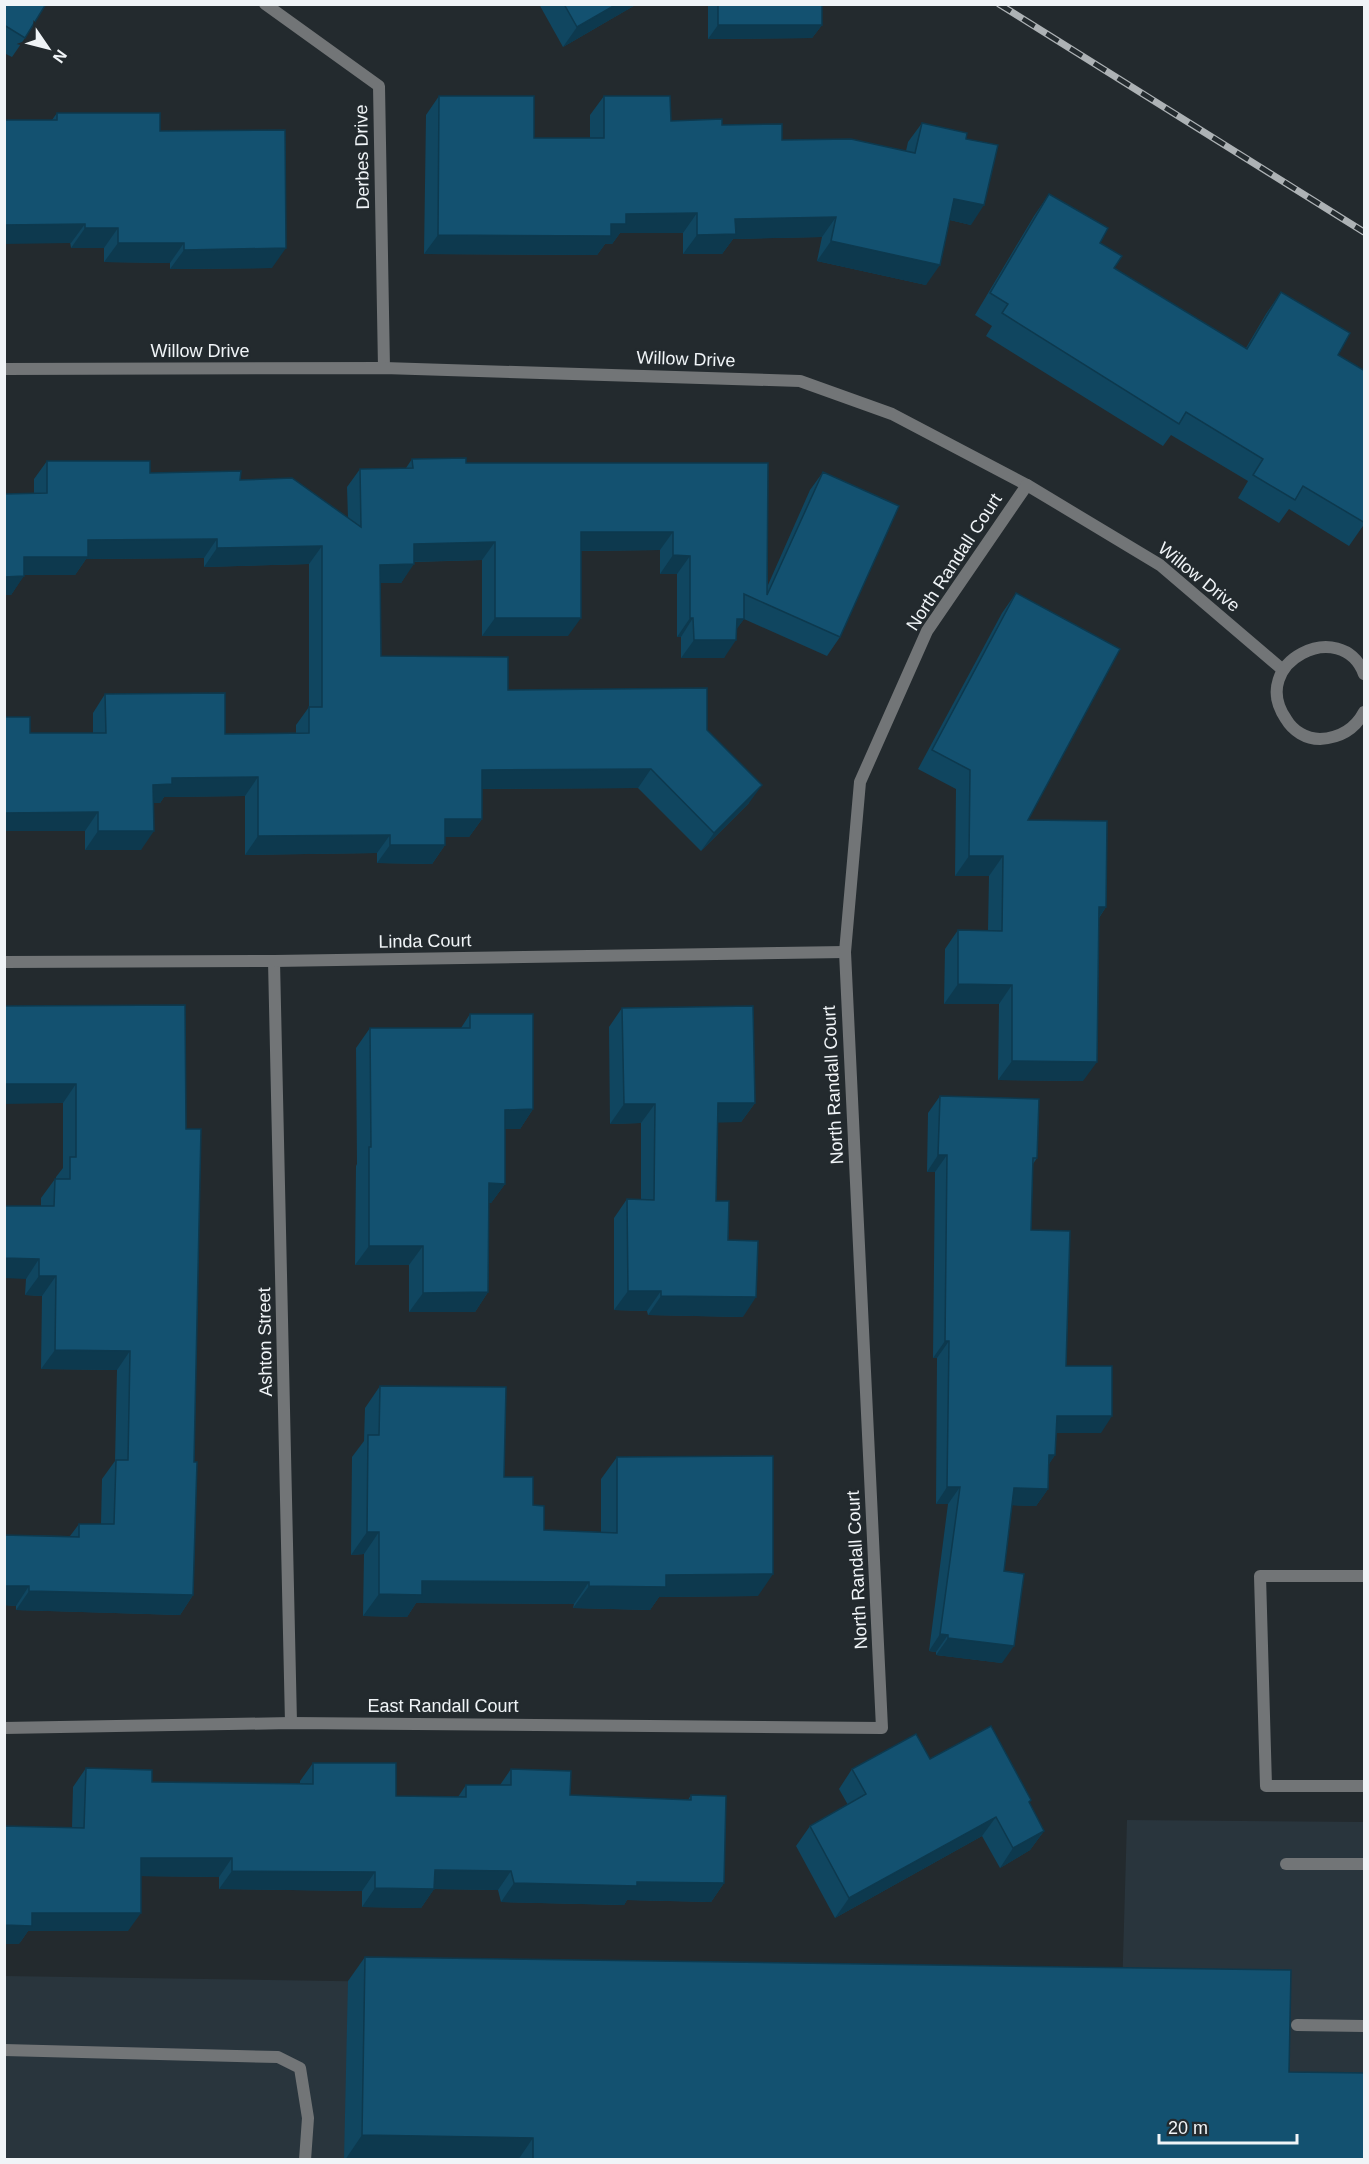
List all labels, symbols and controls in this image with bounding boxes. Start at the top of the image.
north arrow [18,18,78,78]
text: N [50,47,70,66]
street label: Derbes Drive [351,104,373,210]
street label: Willow Drive [151,341,250,361]
street label: Willow Drive [636,347,736,371]
street label: North Randall Court [902,490,1006,634]
street label: Willow Drive [1154,538,1244,616]
street label: Linda Court [378,930,472,952]
street label: North Randall Court [819,1005,847,1165]
street label: Ashton Street [254,1287,276,1397]
street label: North Randall Court [843,1490,871,1650]
street label: East Randall Court [367,1696,519,1716]
scale bar [1159,2107,1297,2145]
text: 20 m [1168,2118,1208,2138]

